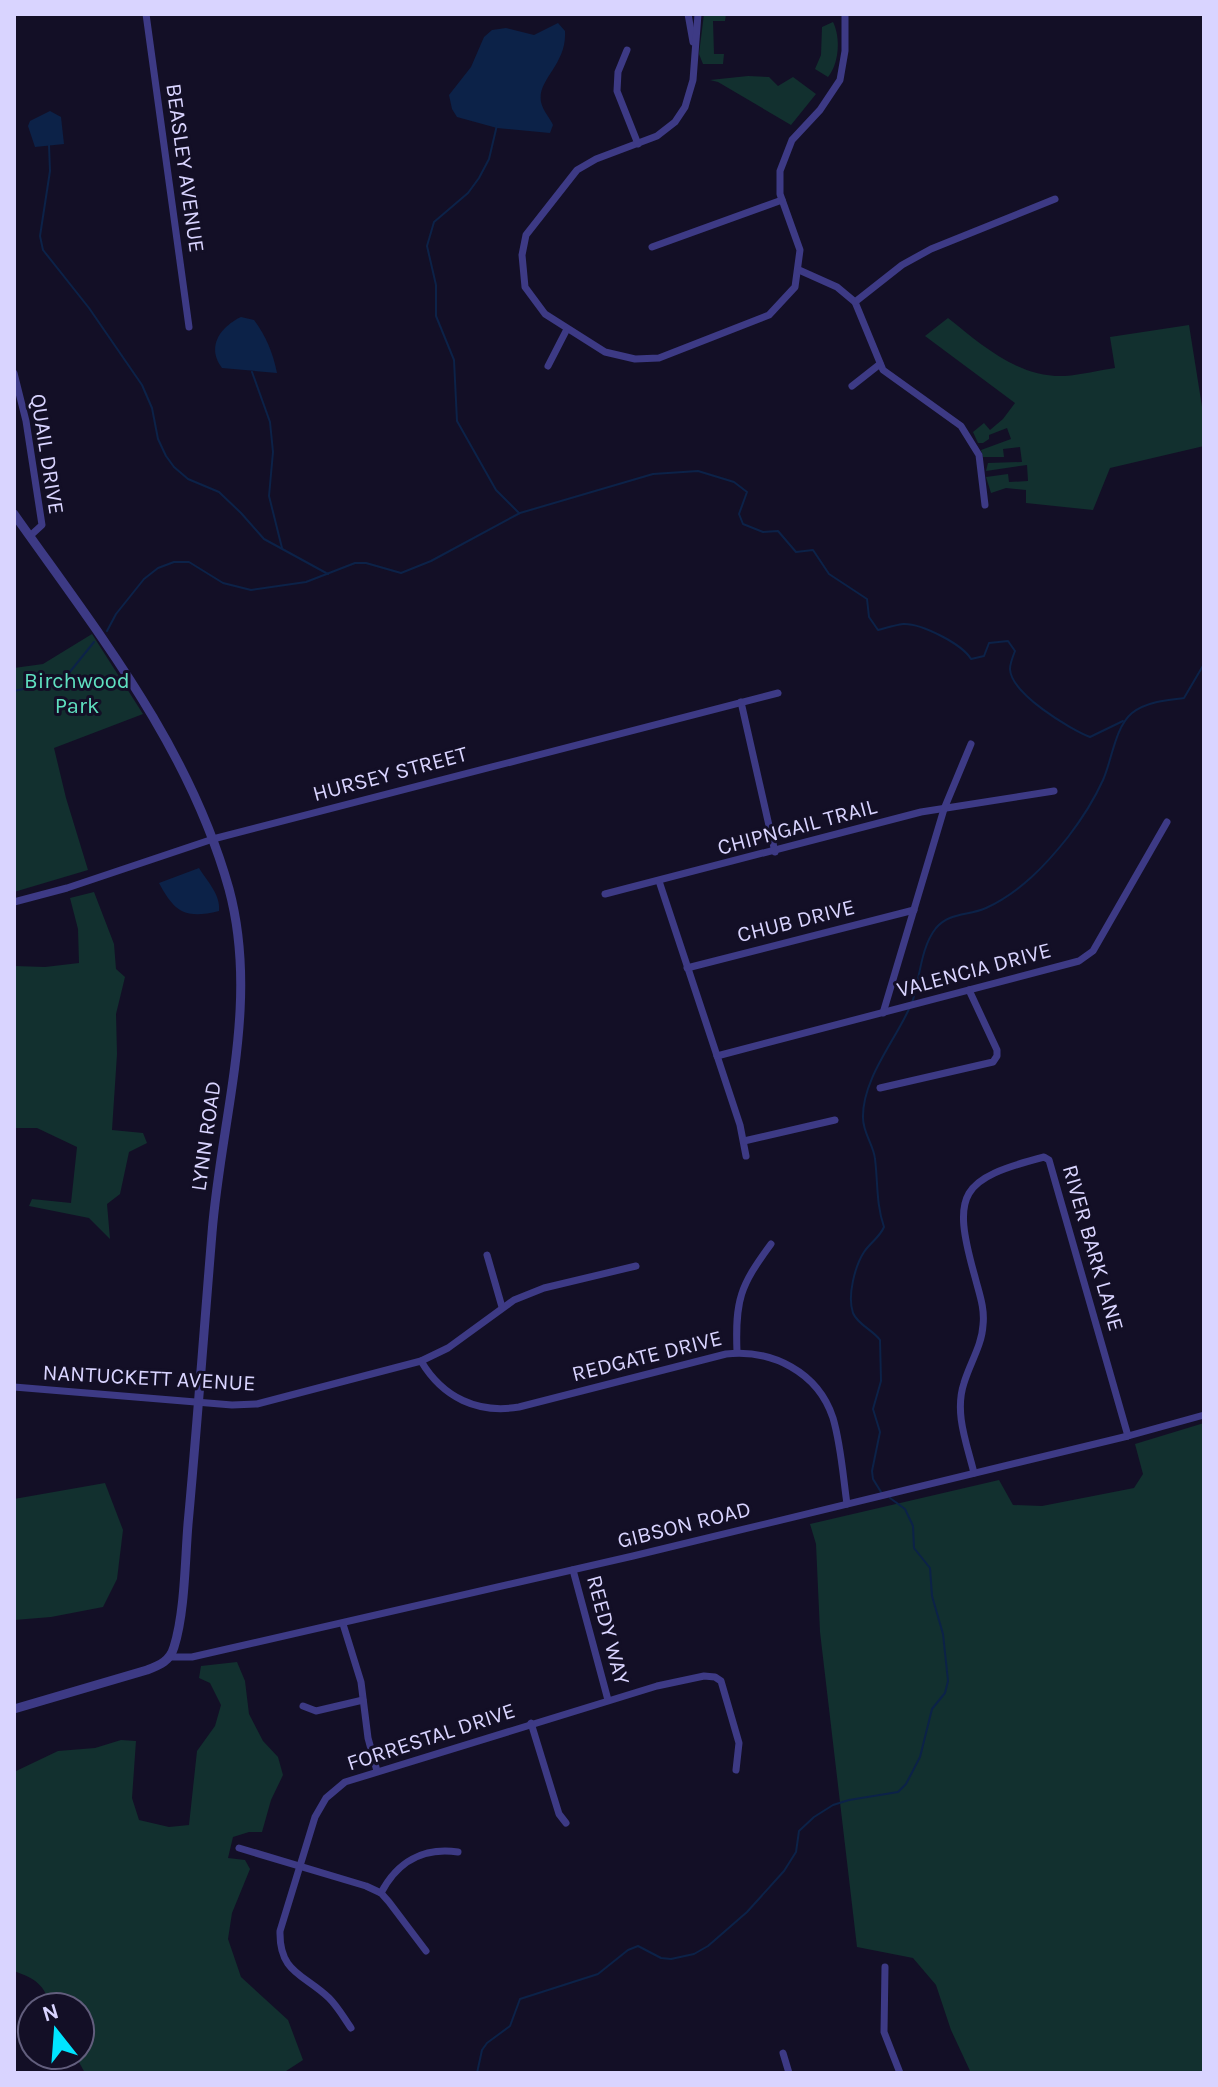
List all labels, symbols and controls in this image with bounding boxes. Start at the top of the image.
street label: BEASLEY AVENUE [160,82,210,254]
street label: QUAIL DRIVE [25,392,69,516]
park label: Birchwood Park [24,668,130,719]
street label: HURSEY STREET [310,741,470,807]
street label: CHIPNGAIL TRAIL [715,793,880,861]
street label: CHUB DRIVE [734,894,858,948]
street label: VALENCIA DRIVE [894,937,1054,1003]
street label: LYNN ROAD [185,1079,227,1193]
street label: RIVER BARK LANE [1057,1162,1129,1334]
street label: REDGATE DRIVE [569,1325,725,1387]
street label: NANTUCKETT AVENUE [42,1359,256,1397]
street label: GIBSON ROAD [615,1496,753,1554]
street label: REEDY WAY [581,1572,635,1688]
street label: FORRESTAL DRIVE [344,1698,518,1776]
north arrow [16,1991,96,2071]
text: N [39,1998,62,2028]

